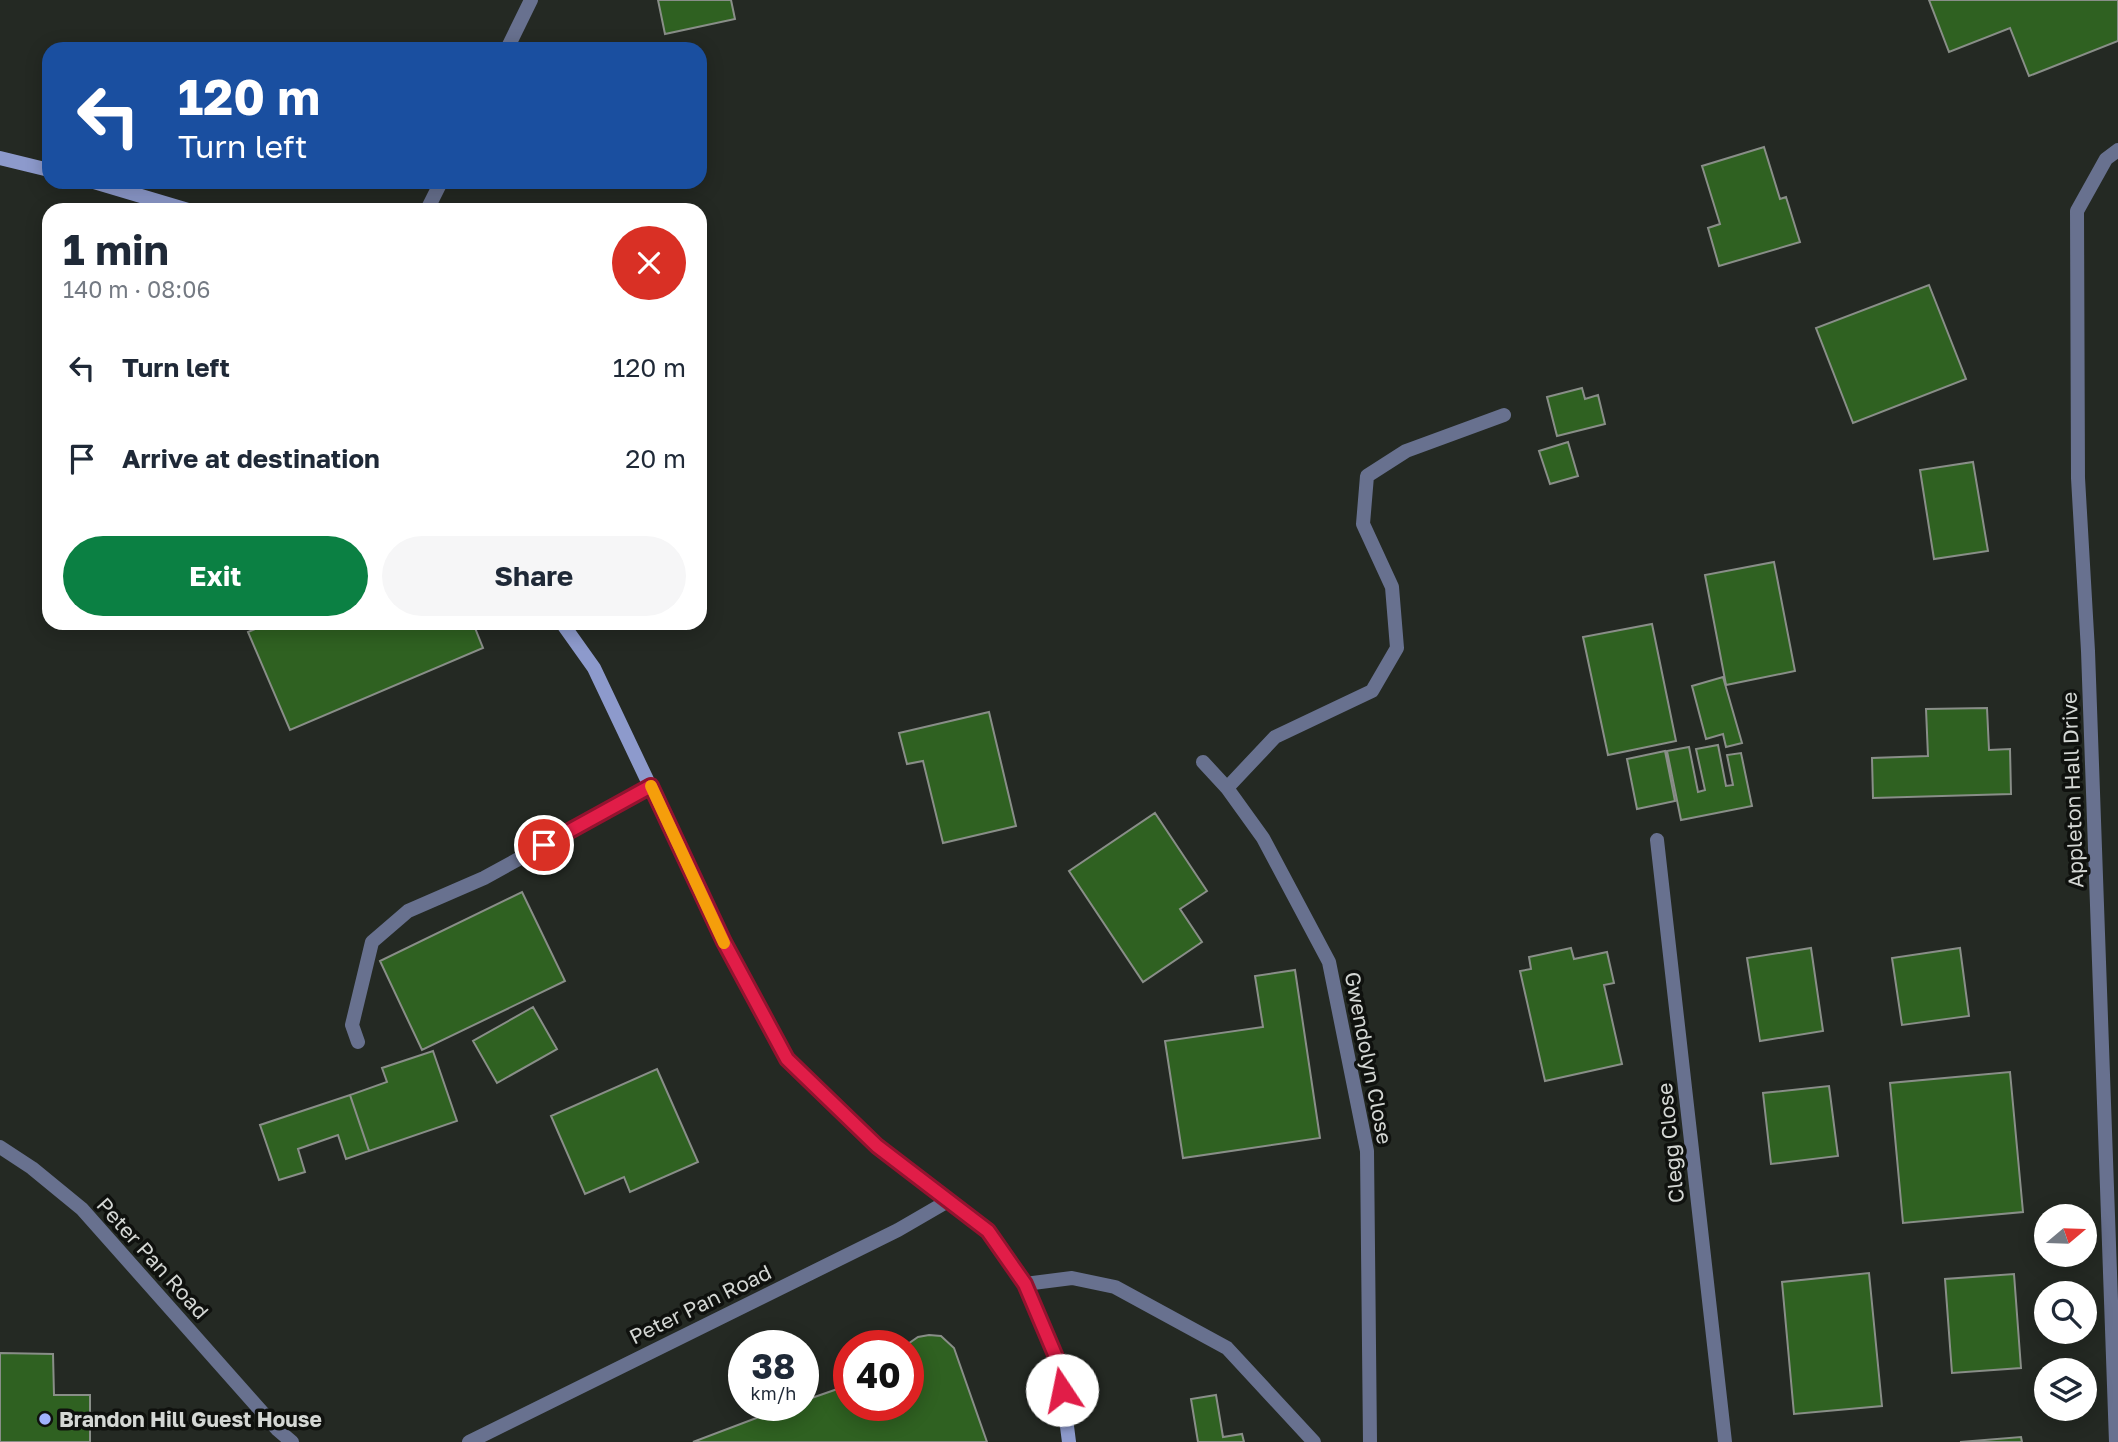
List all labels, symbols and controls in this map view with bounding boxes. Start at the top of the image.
text: 120 m [178,67,320,126]
icon: left [63,70,154,161]
text: Turn left [178,127,307,165]
text: 1 min [63,224,169,274]
button: close [612,226,686,300]
text: 140 m · 08:06 [63,275,210,303]
icon: left [63,349,101,387]
text: Turn left [122,352,230,383]
text: 120 m [613,352,686,383]
icon: arrive [63,440,101,478]
text: Arrive at destination [122,443,380,474]
text: 20 m [625,443,686,474]
button: Exit [63,536,368,616]
button: Share [382,536,686,616]
street label: Appleton Hall Drive [2056,691,2088,889]
pin [514,815,574,875]
icon: arrive [525,826,563,864]
street label: Gwendolyn Close [1340,970,1398,1146]
street label: Clegg Close [1651,1082,1689,1204]
street label: Peter Pan Road [92,1192,214,1324]
north arrow [2034,1204,2096,1267]
map controls [2034,1204,2097,1421]
street label: Peter Pan Road [625,1258,775,1350]
button: search [2034,1281,2097,1344]
speed limit sign: 40 [833,1330,924,1421]
text: 38 [752,1345,795,1387]
position arrow [1025,1353,1099,1427]
button: layers [2034,1358,2097,1421]
text: km/h [751,1382,796,1404]
place label: Brandon Hill Guest House [59,1406,322,1432]
marker: Brandon Hill Guest House [37,1411,53,1427]

